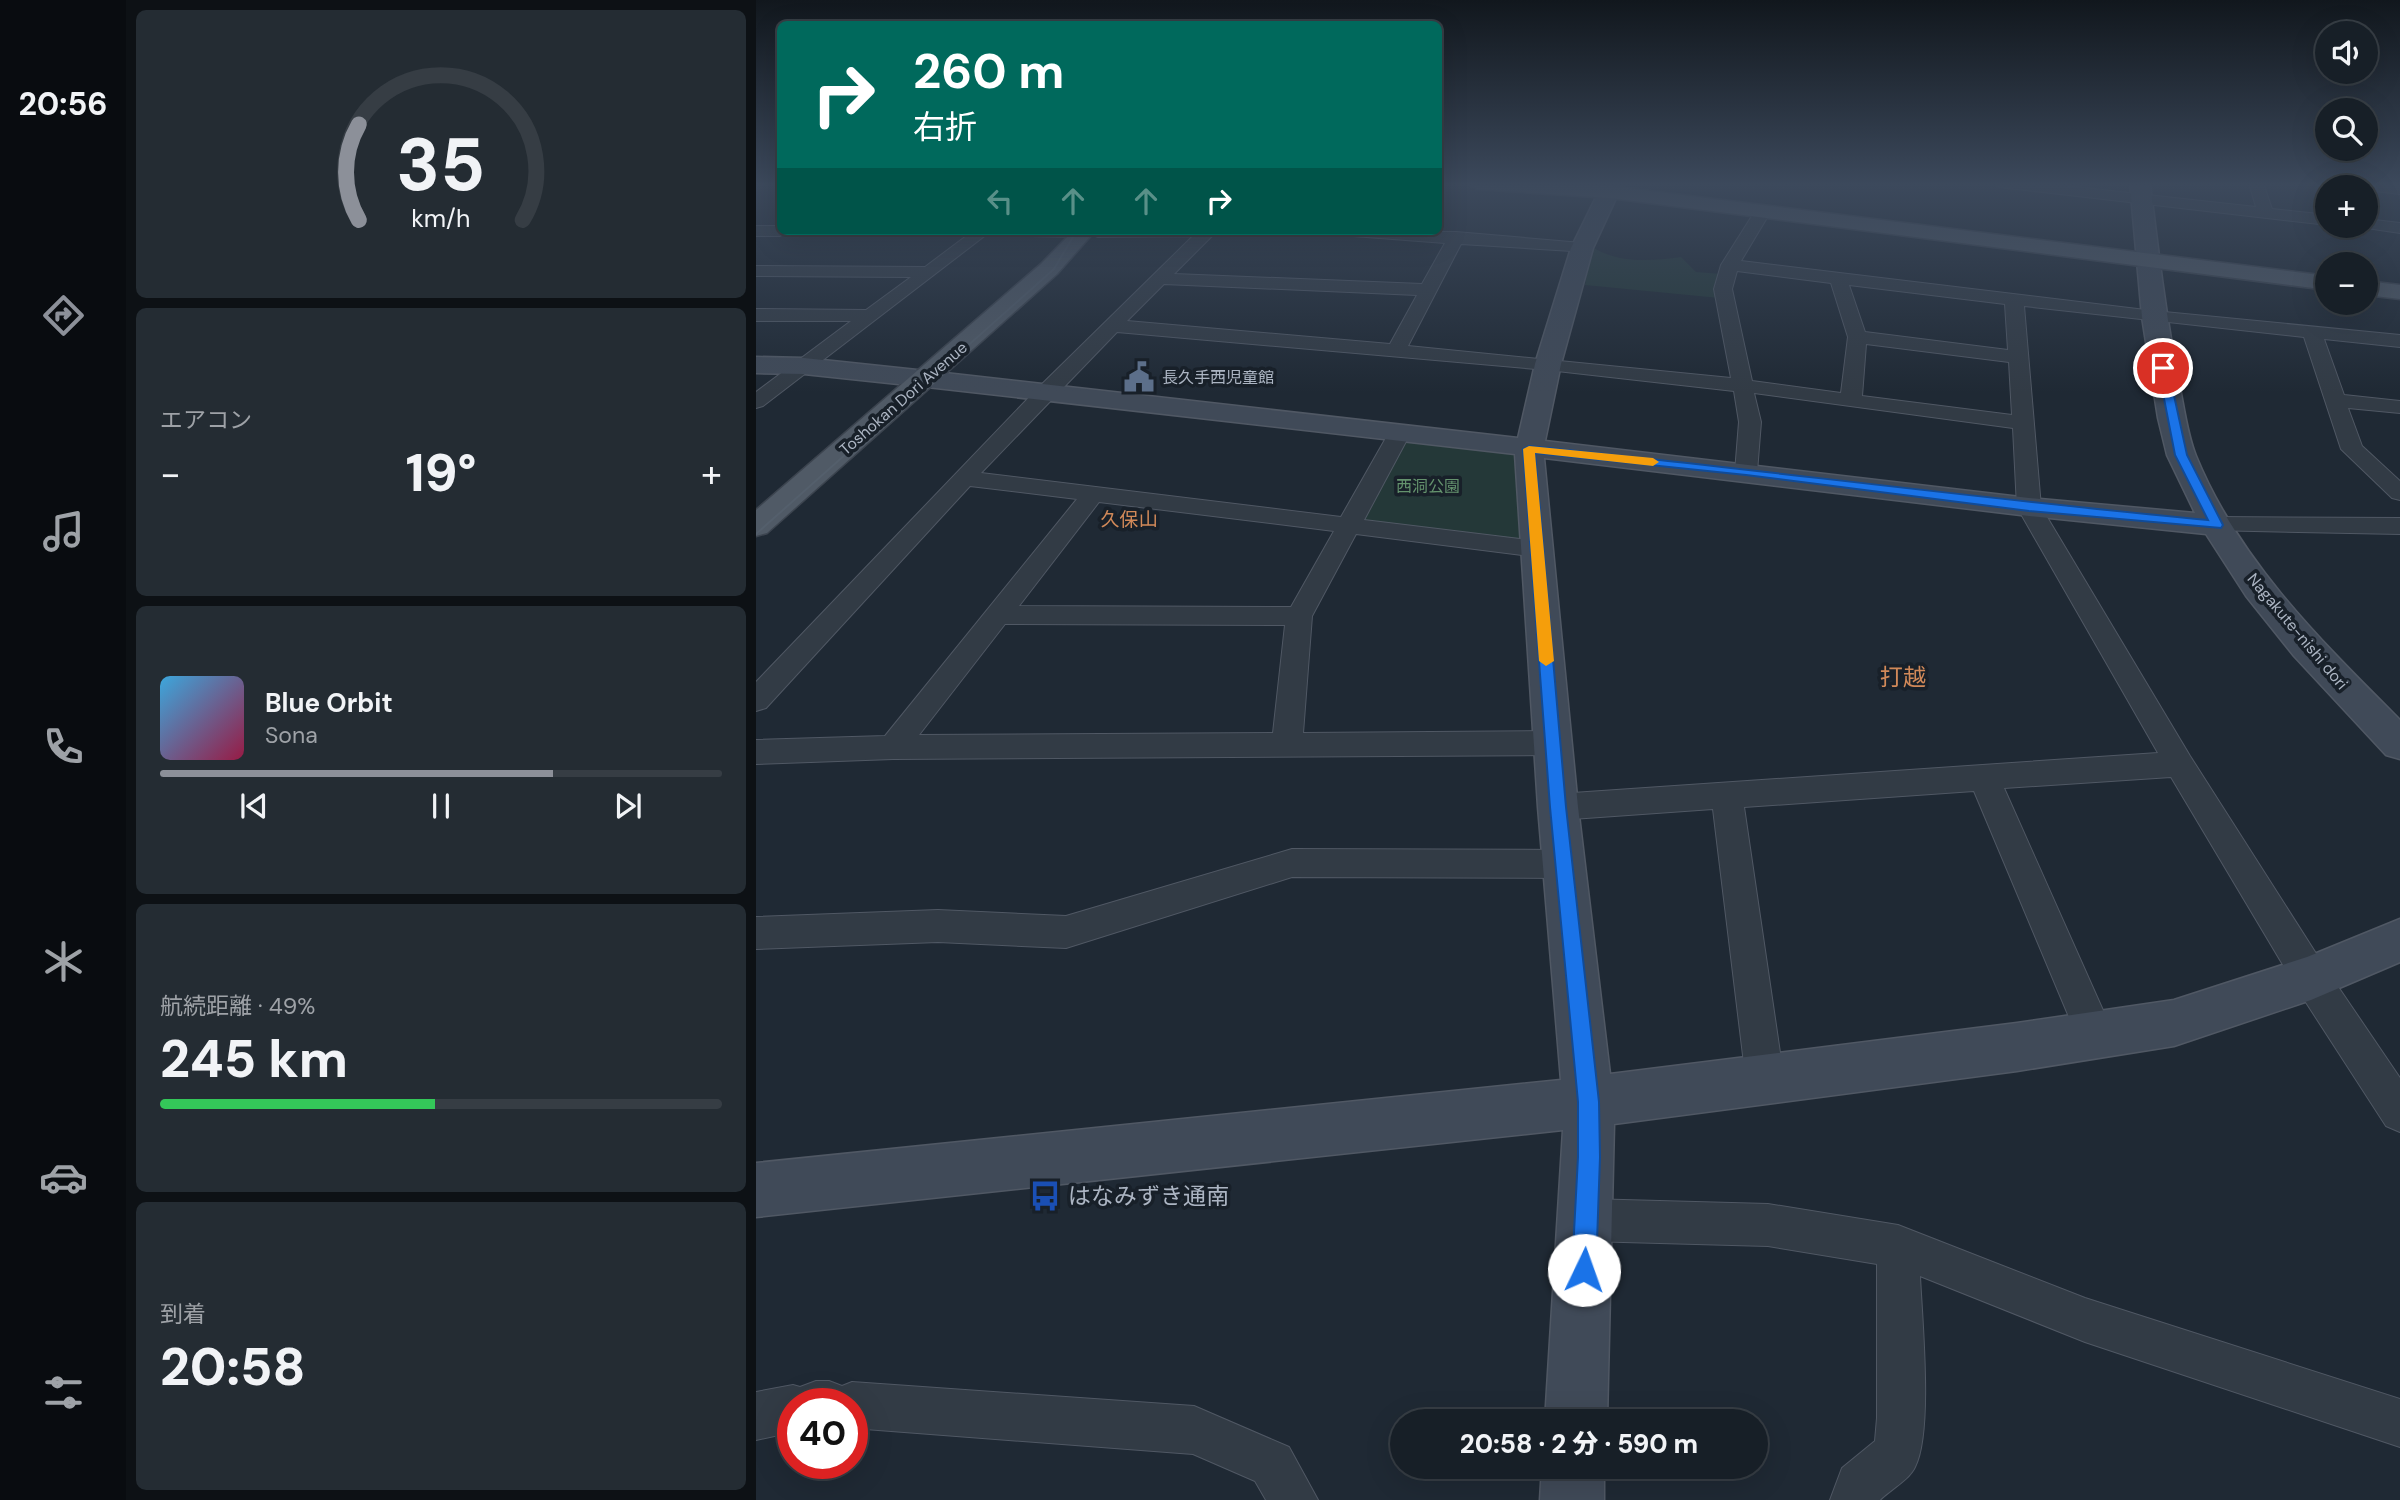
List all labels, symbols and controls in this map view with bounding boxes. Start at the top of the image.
map controls [2315,21,2378,315]
button: sound [2315,21,2378,84]
text: 260 m [913,39,1064,103]
icon: right [798,49,889,140]
text: 20:56 [18,83,108,125]
button: search [2315,98,2378,161]
text: 右折 [913,106,977,148]
text: 35 [396,118,486,213]
button: + [2315,175,2378,238]
icon: left [981,182,1019,220]
icon: ahead [1054,182,1092,220]
icon: ahead [1127,182,1165,220]
icon: right [1200,182,1238,220]
text: km/h [411,202,471,235]
button: − [2315,252,2378,315]
icon: directions [39,291,88,340]
street label: Toshokan Dori Avenue [835,337,972,460]
pin [2133,338,2193,398]
icon: arrive [2144,349,2182,387]
public building icon: 長久手西児童館 [1122,360,1156,394]
place label: 長久手西児童館 [1162,367,1274,388]
text: エアコン [160,405,252,435]
text: 19° [405,439,477,507]
text: − [160,449,181,499]
text: + [701,449,722,499]
park label: 西洞公園 [1396,476,1460,497]
icon: music [39,507,88,556]
district label: 久保山 [1100,507,1158,532]
street label: Nagakute-nishi dori [2243,569,2353,694]
district label: 打越 [1880,662,1926,692]
text: Blue Orbit [265,686,393,720]
text: Sona [265,720,318,750]
icon: phone [39,722,88,771]
icon: previous [235,787,273,825]
icon: pause [422,787,460,825]
icon: next [609,787,647,825]
icon: climate [39,937,88,986]
text: 航続距離 · 49% [160,991,315,1021]
text: 245 km [160,1025,348,1093]
icon: car [39,1153,88,1202]
bus stop icon: はなみずき通南 [1028,1179,1062,1213]
place label: はなみずき通南 [1068,1181,1229,1211]
position arrow [1547,1233,1621,1307]
text: 到着 [160,1299,206,1329]
text: 20:58 [160,1333,306,1401]
icon: filters [39,1368,88,1417]
speed limit sign: 40 [777,1388,868,1479]
text: 20:58 · 2 分 · 590 m [1460,1427,1698,1461]

